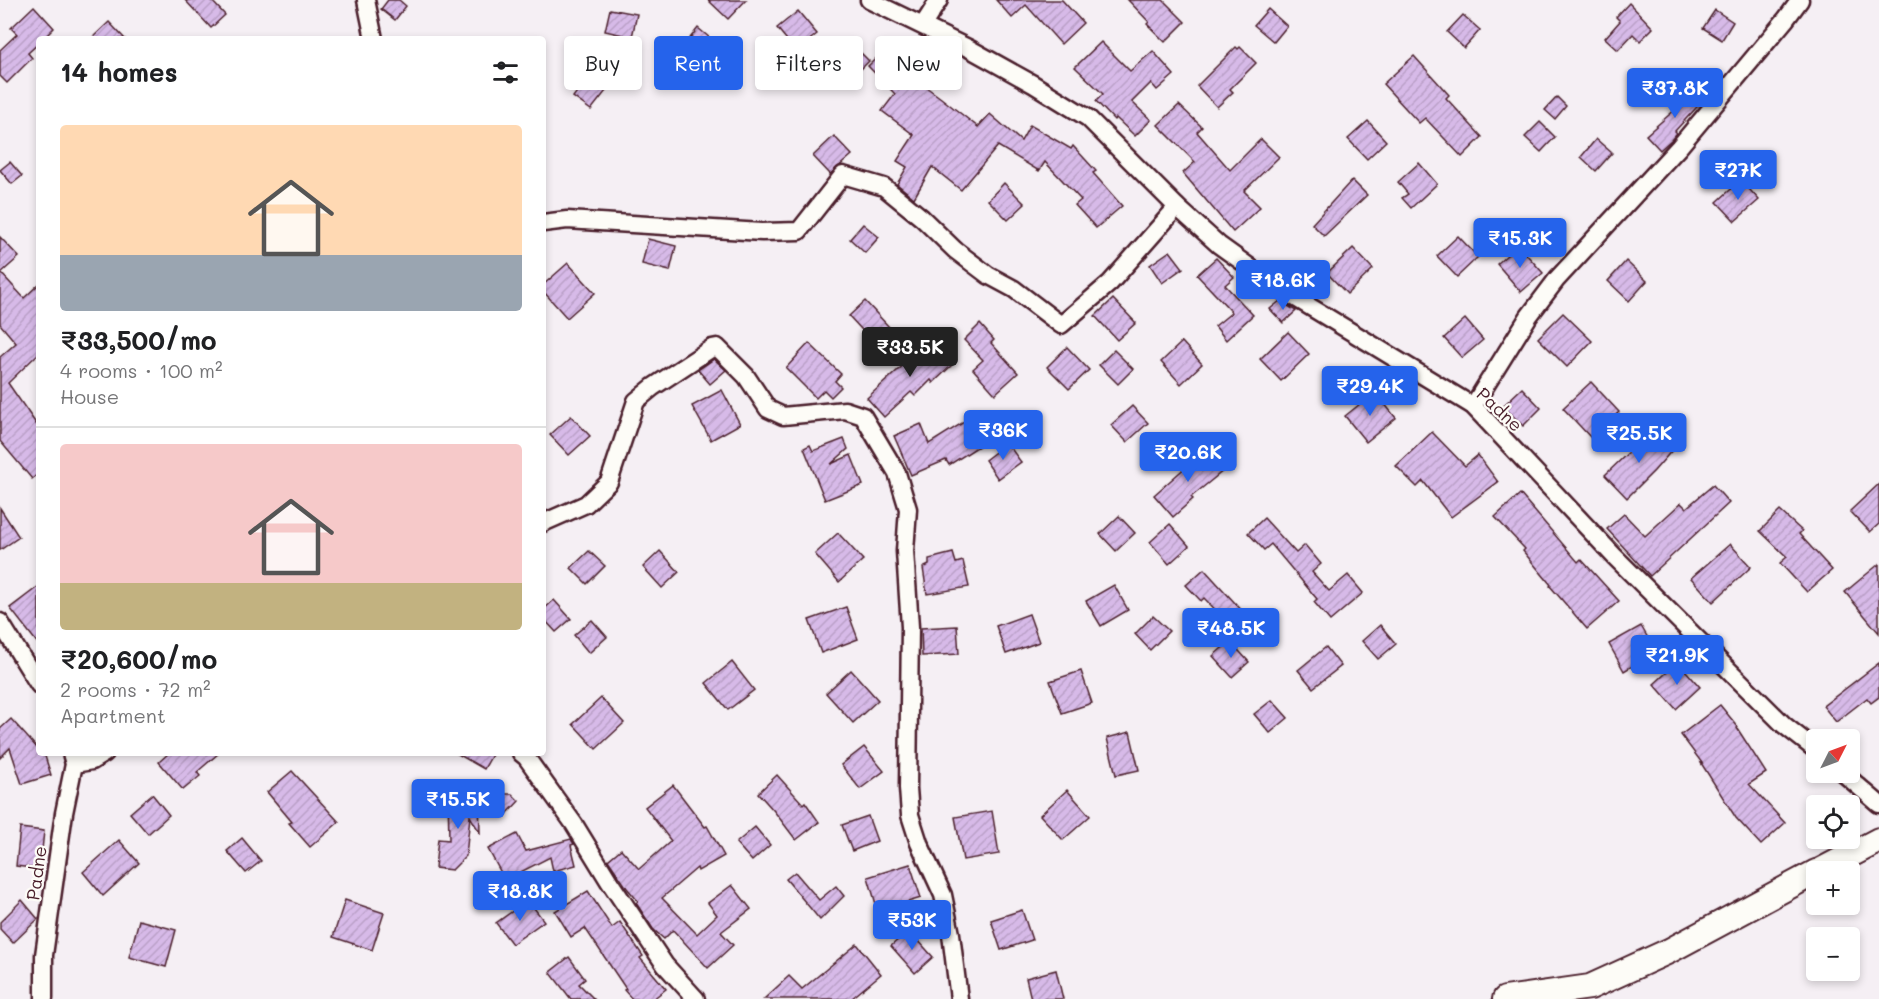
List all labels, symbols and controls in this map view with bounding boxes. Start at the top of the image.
chip: Buy [564,36,642,90]
chip: Rent [654,36,743,90]
chip: Filters [755,36,863,90]
chip: New [875,36,962,90]
text: 14 homes [60,55,178,89]
icon: filters [489,56,522,89]
pin: ₹37.8K [1626,68,1724,119]
text: ₹37.8K [1641,74,1709,100]
pin: ₹27K [1702,150,1774,201]
text: ₹27K [1714,156,1762,182]
icon: home [237,164,345,272]
pin: ₹15.3K [1471,218,1569,269]
text: ₹15.3K [1487,224,1553,250]
pin: ₹18.6K [1234,260,1332,311]
text: ₹18.6K [1250,266,1316,292]
text: ₹33,500/mo [60,323,217,357]
pin: ₹33.5K [861,327,959,378]
text: ₹33.5K [876,333,944,359]
text: 4 rooms · 100 m² [60,357,223,383]
pin: ₹29.4K [1321,366,1419,417]
text: ₹29.4K [1336,372,1404,398]
street label: Padne [1472,382,1528,436]
text: House [60,383,119,409]
pin: ₹36K [967,410,1039,461]
pin: ₹25.5K [1590,413,1688,464]
text: ₹36K [978,416,1028,442]
text: ₹25.5K [1605,419,1673,445]
pin: ₹20.6K [1139,432,1237,483]
text: ₹20.6K [1154,438,1222,464]
icon: home [237,483,345,591]
pin: ₹48.5K [1182,608,1280,659]
text: ₹48.5K [1196,614,1266,640]
pin: ₹21.9K [1628,635,1726,686]
text: ₹21.9K [1645,641,1709,667]
text: ₹20,600/mo [60,642,217,676]
text: 2 rooms · 72 m² [60,676,211,702]
text: Apartment [60,702,166,728]
north arrow [1806,729,1860,783]
map controls [1806,729,1860,981]
pin: ₹15.5K [409,779,507,830]
text: ₹15.5K [426,785,490,811]
button: locate [1806,795,1860,849]
street label: Padne [20,844,52,902]
button: + [1806,861,1860,915]
pin: ₹18.8K [471,871,569,922]
text: ₹18.8K [487,877,553,903]
pin: ₹53K [876,900,948,951]
text: ₹53K [887,906,937,932]
button: − [1806,927,1860,981]

